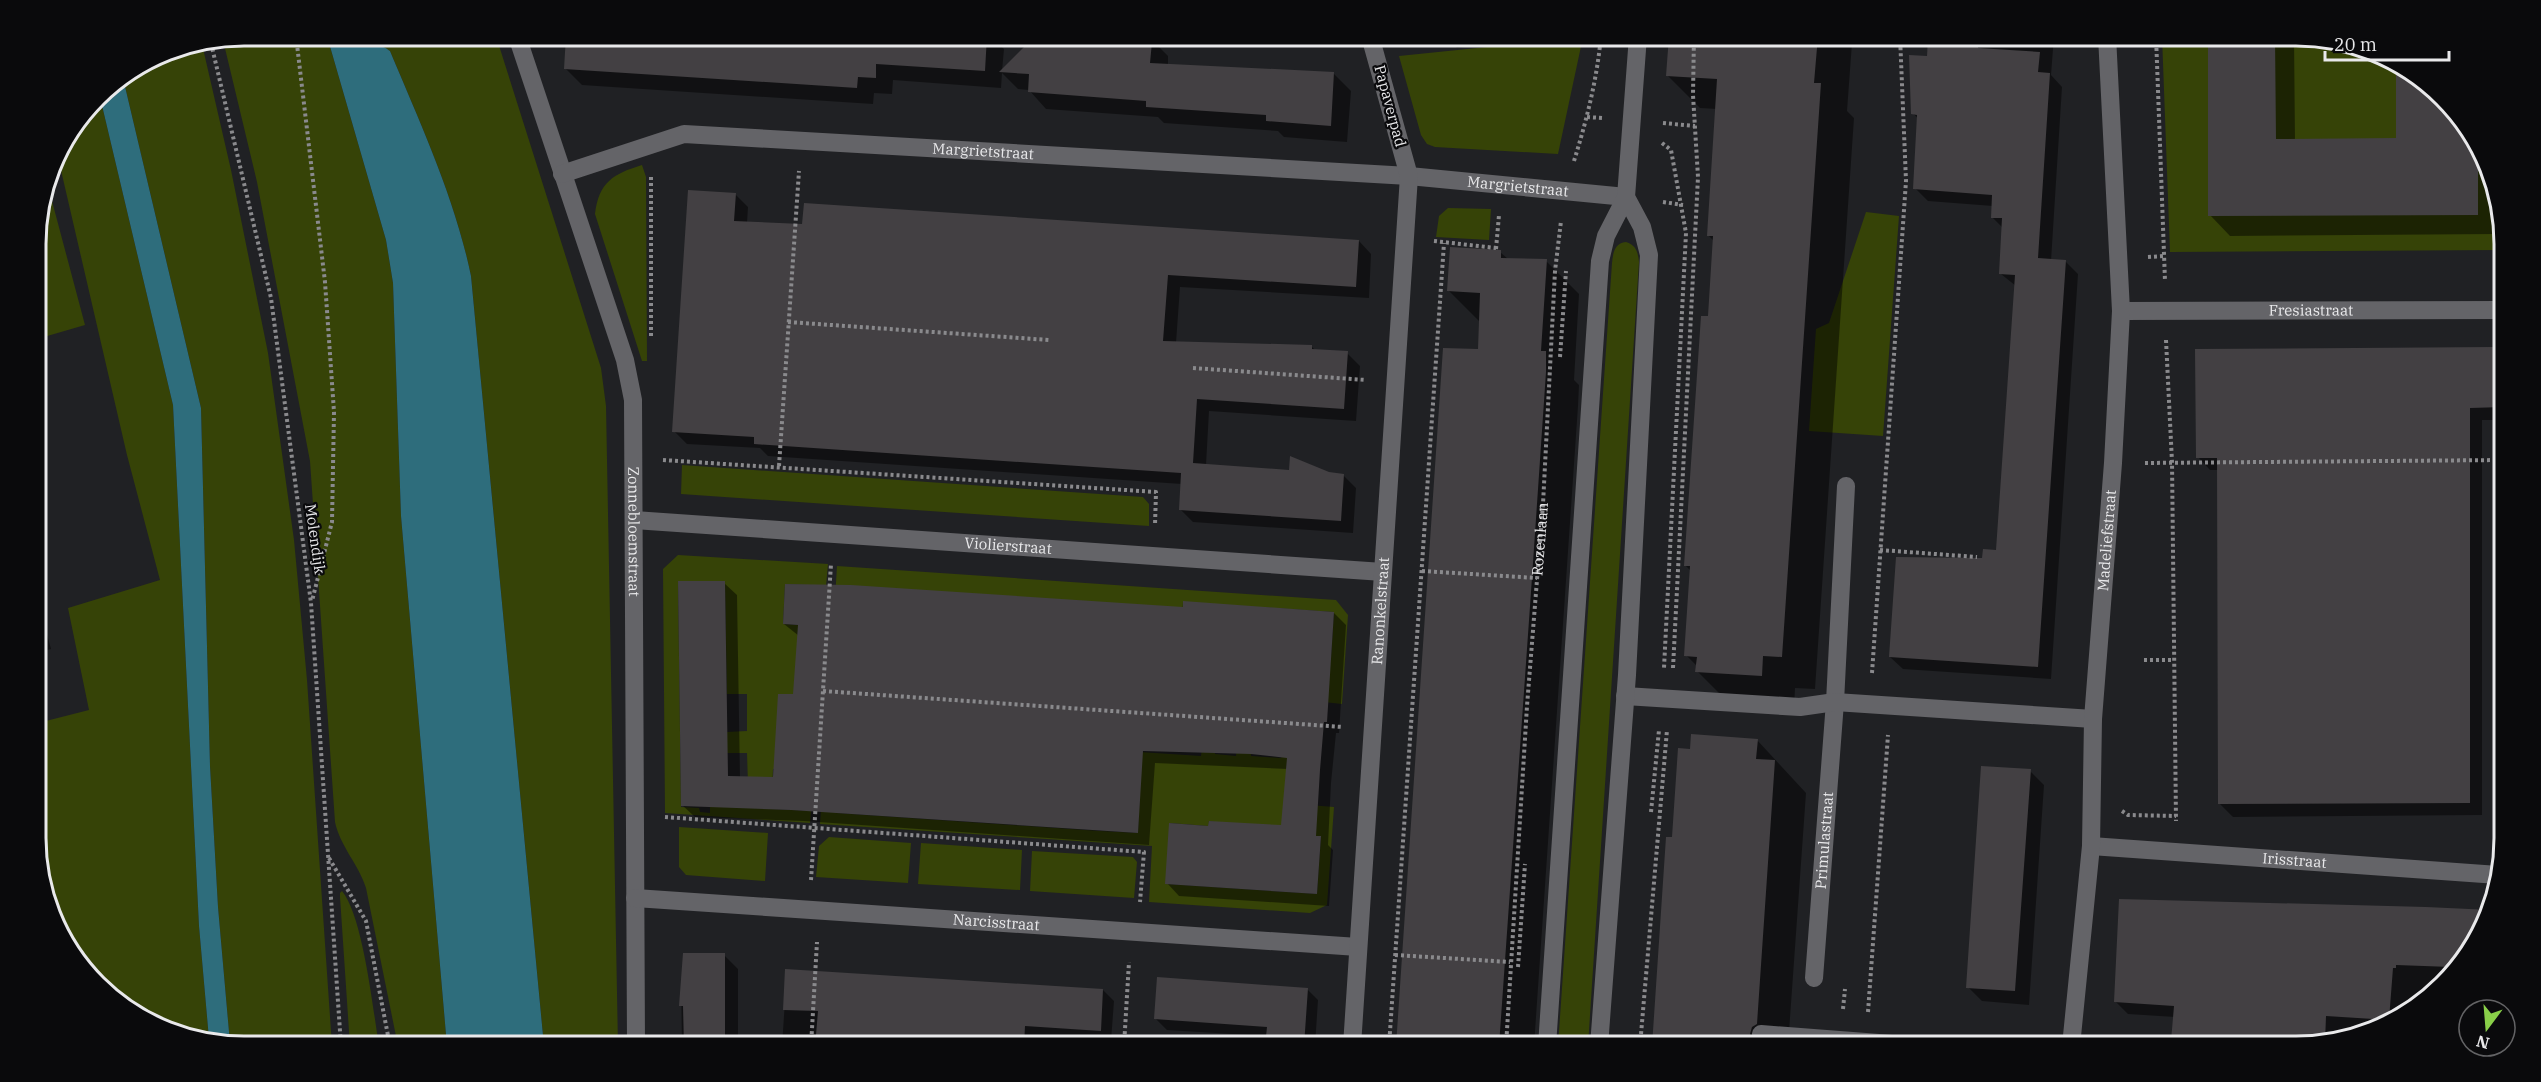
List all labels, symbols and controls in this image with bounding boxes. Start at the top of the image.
scale bar [2325,24,2450,62]
text: 20 m [2334,33,2377,56]
street label: Papaverpad [1370,63,1411,149]
street label: Margrietstraat [932,138,1034,163]
street label: Margrietstraat [1466,172,1569,200]
street label: Fresiastraat [2269,300,2353,320]
street label: Zonnebloemstraat [624,466,644,597]
street label: Madeliefstraat [2093,489,2120,592]
street label: Rozenlaan [1527,501,1552,577]
street label: Molendijk [301,503,330,576]
street label: Violierstraat [964,533,1052,558]
street label: Ranonkelstraat [1367,557,1393,665]
street label: Primulastraat [1811,791,1837,890]
street label: Irisstraat [2262,848,2327,872]
street label: Narcisstraat [952,910,1040,934]
north arrow [2457,998,2517,1058]
text: N [2474,1031,2492,1054]

